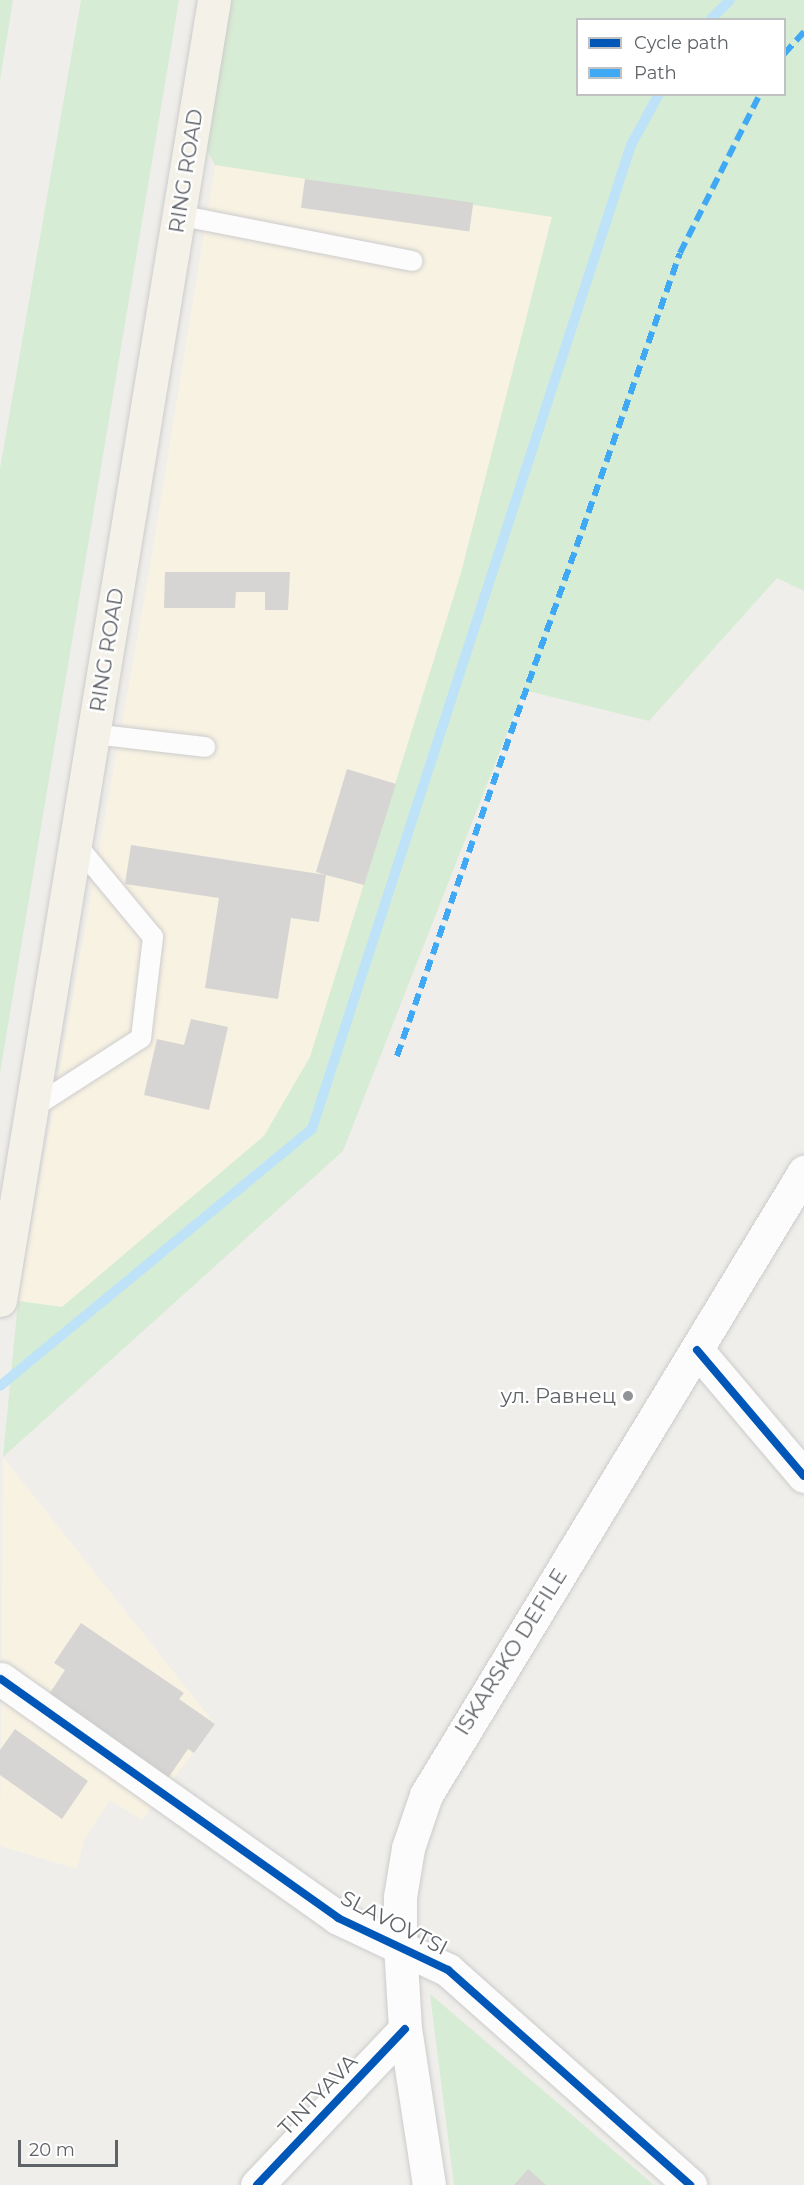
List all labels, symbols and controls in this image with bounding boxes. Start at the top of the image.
legend [576,18,786,96]
text: Cycle path [634,32,729,54]
text: Path [634,62,677,84]
street label: RING ROAD [164,107,208,235]
street label: RING ROAD [85,586,129,714]
place label: ул. Равнец [500,1383,616,1409]
marker: ул. Равнец [621,1389,635,1403]
street label: ISKARSKO DEFILE [450,1564,572,1740]
street label: SLAVOVTSI [336,1885,452,1961]
street label: TINTYAVA [273,2049,363,2141]
scale bar [21,2128,122,2166]
text: 20 m [29,2139,75,2161]

